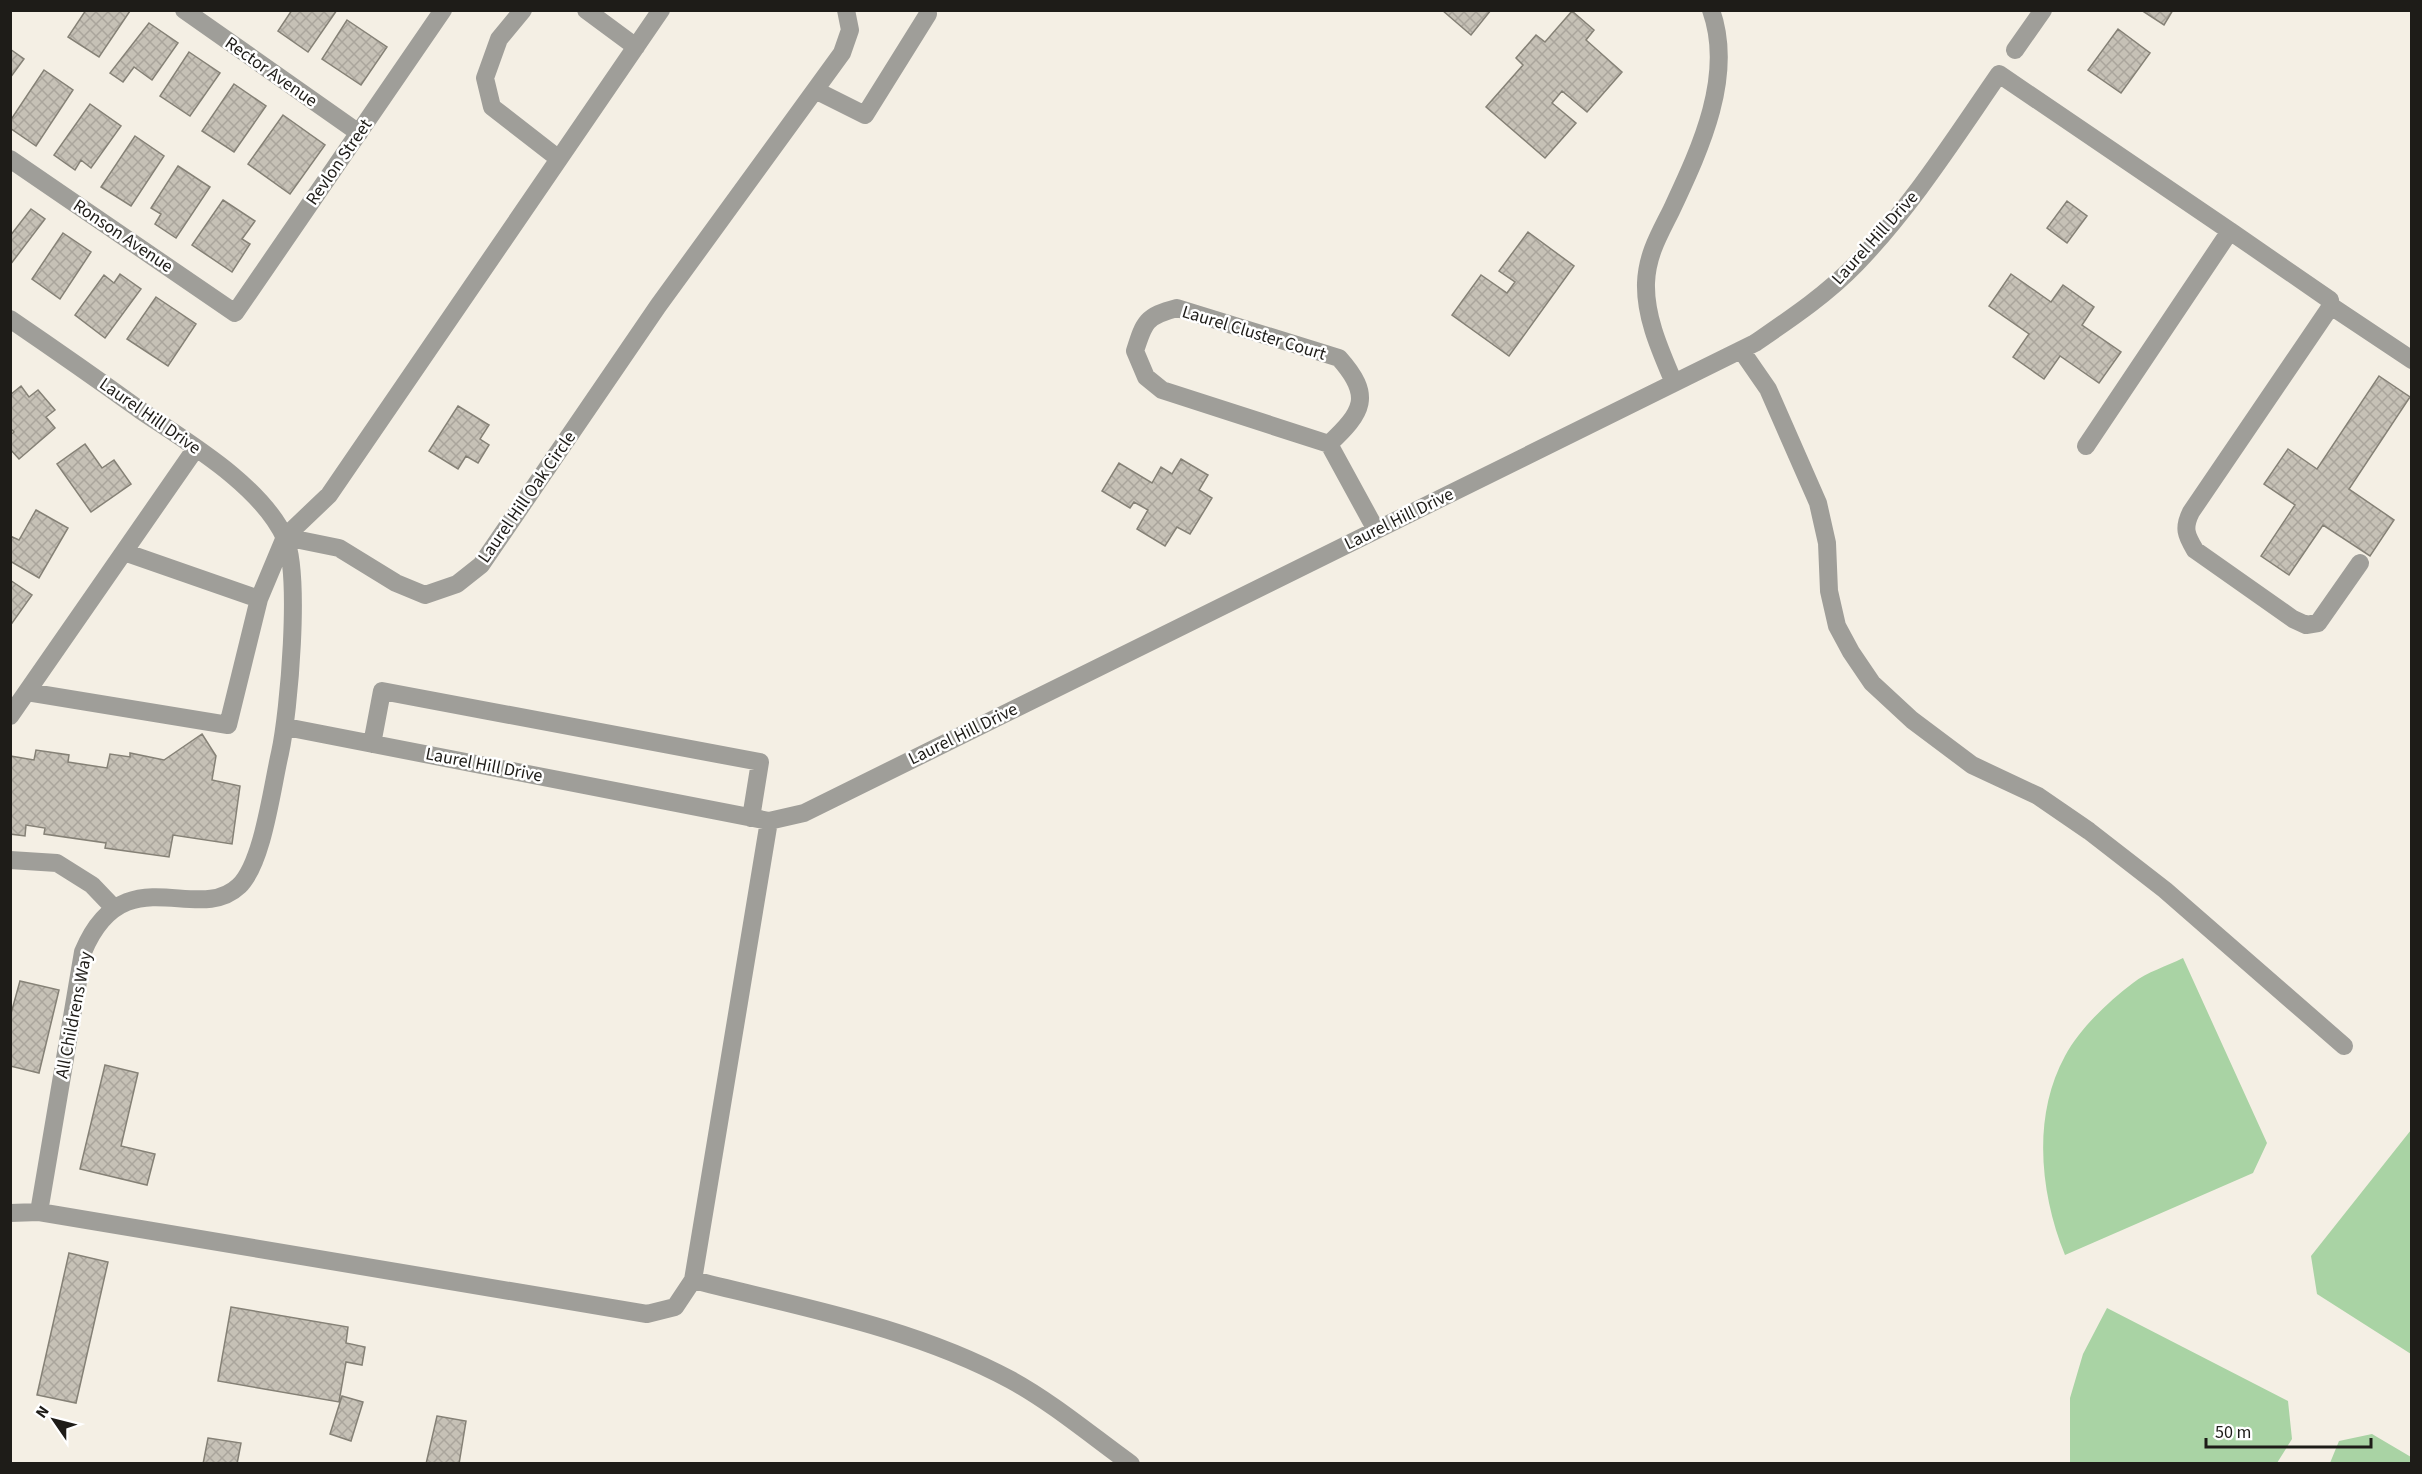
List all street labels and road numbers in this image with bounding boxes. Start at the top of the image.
street label: Rector Avenue [220,31,322,113]
street label: Revlon Street [300,114,378,210]
street label: Laurel Hill Drive [1826,185,1924,290]
street label: Ronson Avenue [68,193,178,279]
street label: Laurel Cluster Court [1179,299,1329,367]
street label: Laurel Hill Drive [94,372,206,460]
street label: Laurel Hill Oak Circle [472,426,582,568]
street label: Laurel Hill Drive [1340,482,1458,556]
street label: Laurel Hill Drive [904,697,1022,771]
street label: Laurel Hill Drive [423,741,545,789]
street label: All Childrens Way [49,949,99,1081]

